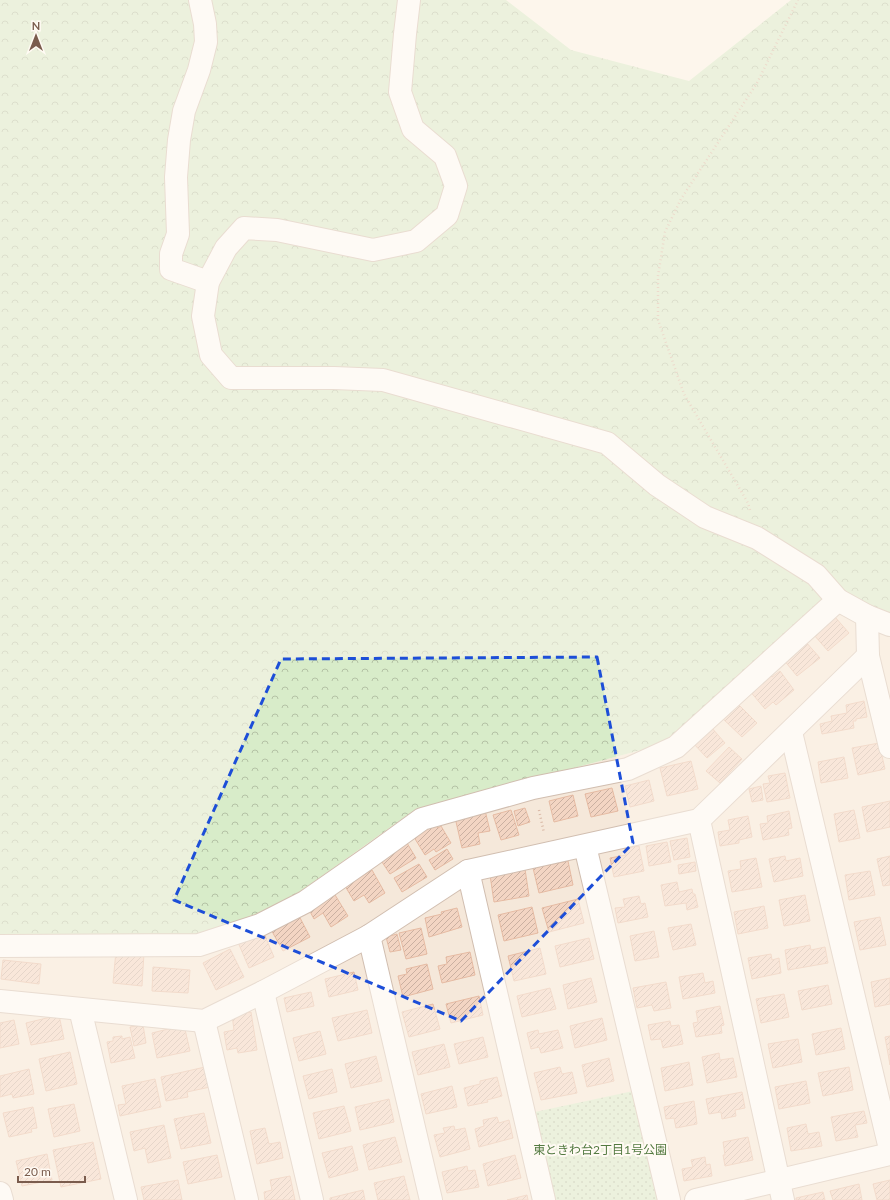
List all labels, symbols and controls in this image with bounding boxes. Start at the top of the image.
north arrow [16,16,56,56]
text: N [32,19,40,32]
park label: 東ときわ台2丁目1号公園 [533,1142,667,1157]
scale bar [18,1158,85,1184]
text: 20 m [24,1164,51,1179]

